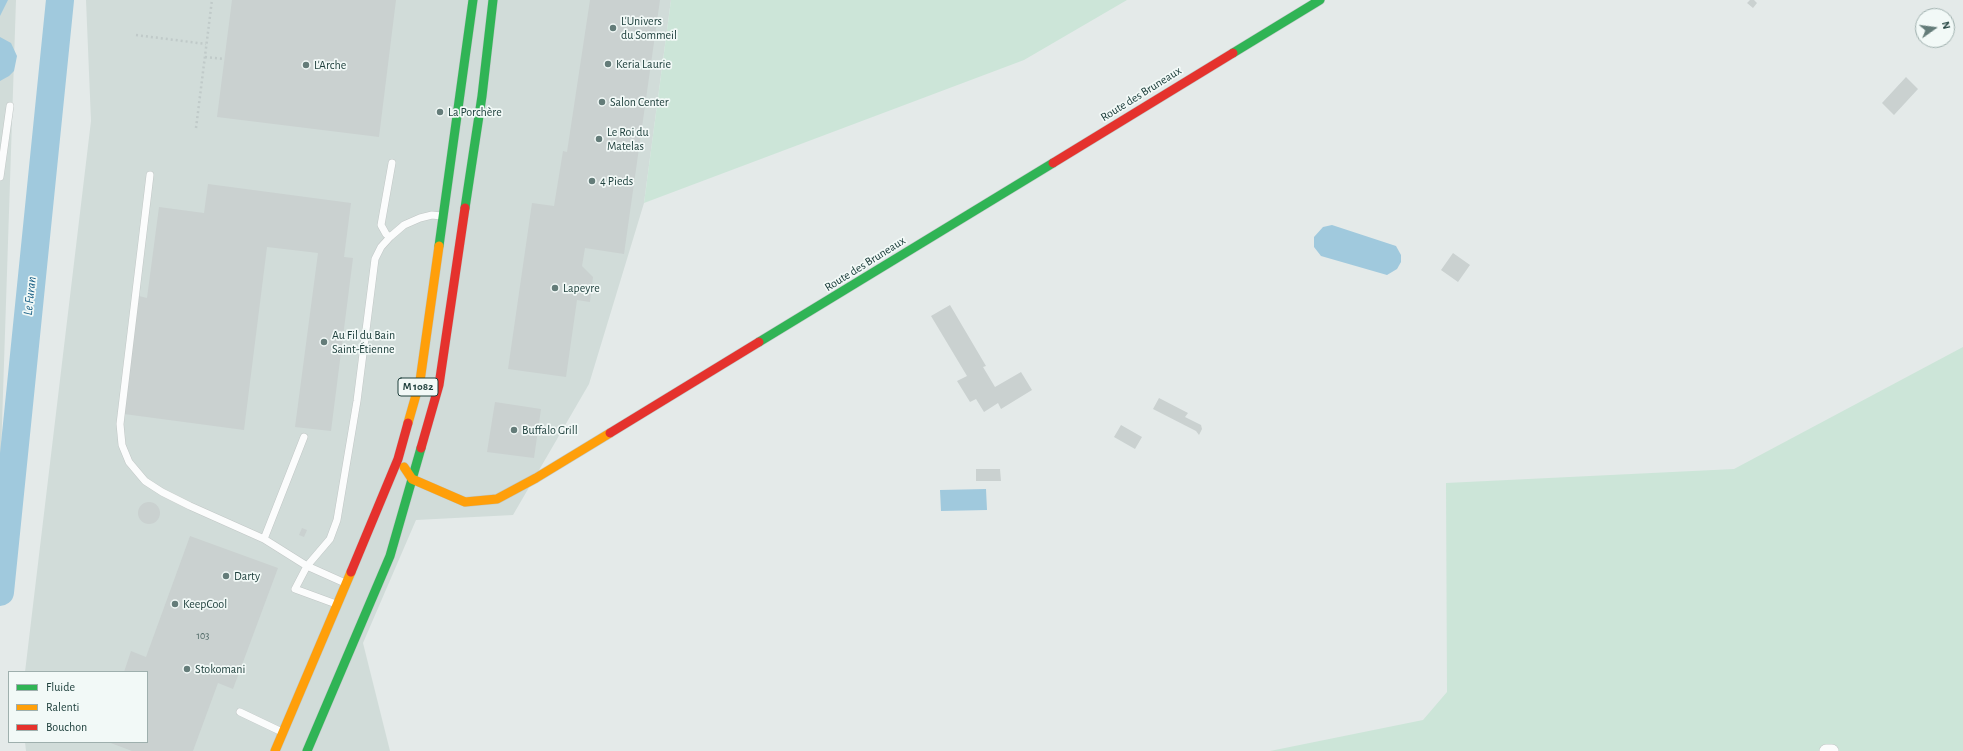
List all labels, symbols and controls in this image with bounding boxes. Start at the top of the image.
north arrow [1915,8,1955,48]
place label: L'Univers du Sommeil [621,14,677,42]
text: N [1940,20,1952,30]
marker: L'Univers du Sommeil [608,23,618,33]
place label: Keria Laurie [616,57,671,71]
place label: L'Arche [314,58,346,72]
marker: Keria Laurie [603,59,613,69]
marker: L'Arche [301,60,311,70]
street label: Route des Bruneaux [1098,63,1184,125]
place label: Salon Center [610,95,669,109]
marker: Salon Center [597,97,607,107]
place label: La Porchère [448,105,502,119]
marker: La Porchère [435,107,445,117]
place label: Le Roi du Matelas [607,125,649,153]
marker: Le Roi du Matelas [594,134,604,144]
place label: 4 Pieds [600,174,633,188]
marker: 4 Pieds [587,176,597,186]
street label: Route des Bruneaux [822,233,908,295]
water label: Le Furan [20,276,40,316]
place label: Lapeyre [563,281,600,295]
marker: Lapeyre [550,283,560,293]
place label: Au Fil du Bain Saint-Étienne [332,328,395,356]
marker: Au Fil du Bain Saint-Étienne [319,337,329,347]
road number: M 1082 [398,378,438,396]
place label: Buffalo Grill [522,423,578,437]
marker: Buffalo Grill [509,425,519,435]
place label: Darty [234,569,260,583]
marker: Darty [221,571,231,581]
place label: KeepCool [183,597,227,611]
marker: KeepCool [170,599,180,609]
house number: 103 [197,630,209,642]
place label: Stokomani [195,662,245,676]
marker: Stokomani [182,664,192,674]
legend [8,671,148,743]
text: Fluide [46,681,75,693]
text: Ralenti [46,701,79,713]
text: Bouchon [46,721,87,733]

